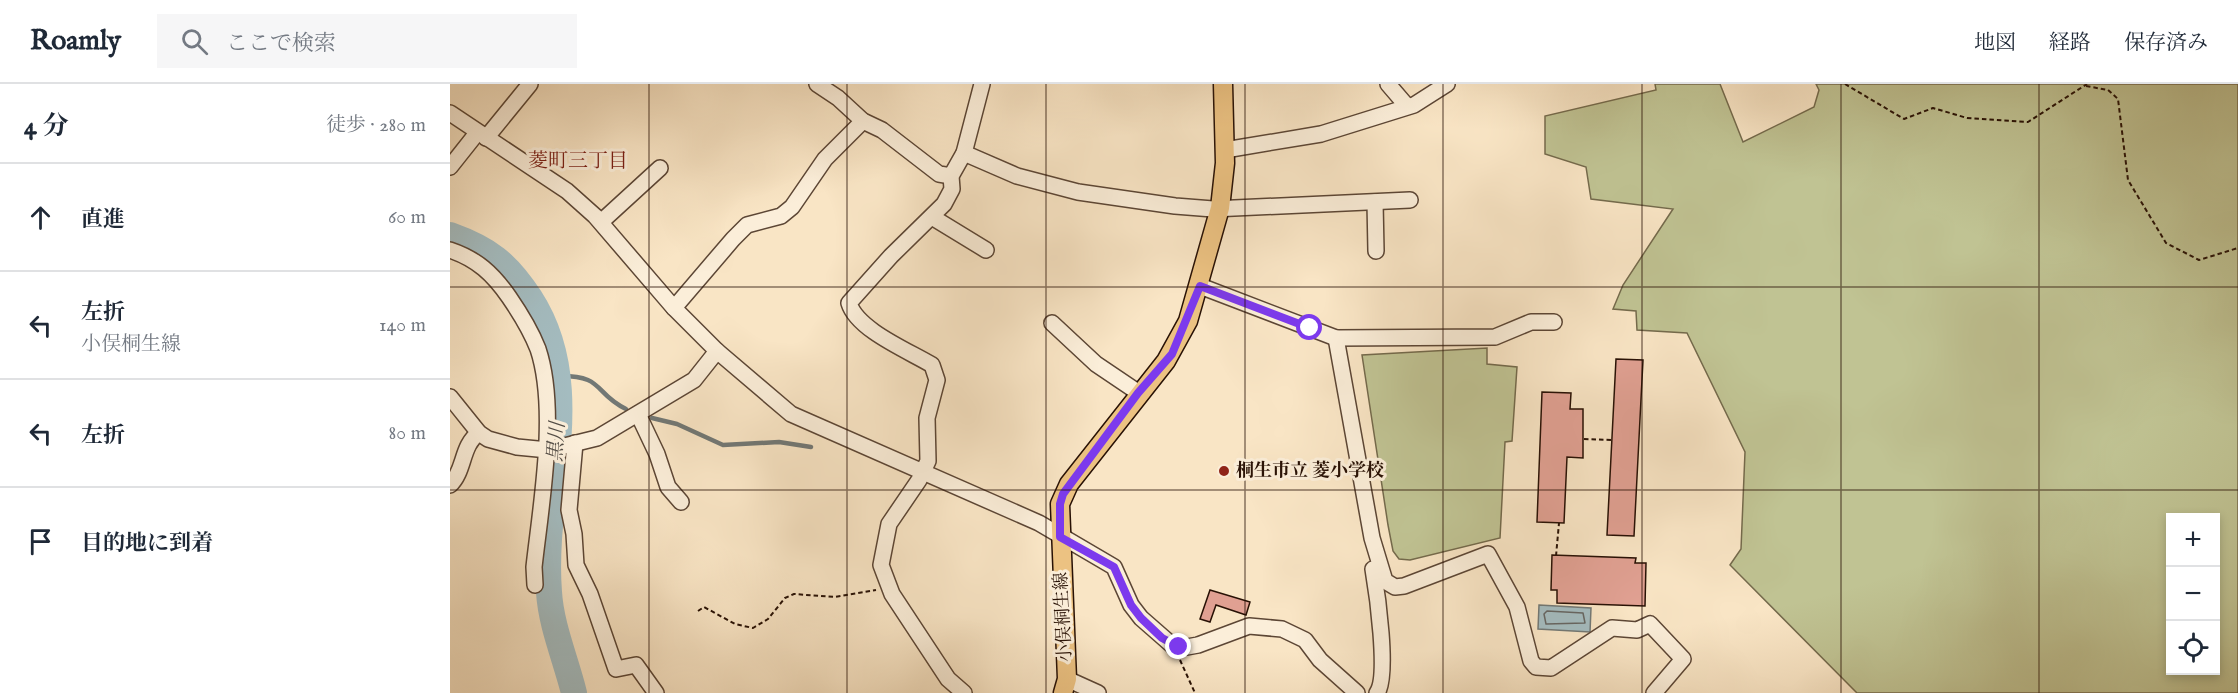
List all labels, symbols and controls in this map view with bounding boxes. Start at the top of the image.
search box [157,14,577,68]
text: Roamly [30,24,121,59]
icon: search [178,25,211,58]
text: ここで検索 [226,30,336,58]
text: 地図 [1974,30,2016,57]
text: 経路 [2049,30,2091,57]
text: 保存済み [2124,30,2208,57]
text: 4 分 [24,110,68,143]
text: 徒歩 · 280 m [326,113,426,138]
district label: 菱町三丁目 [528,149,628,174]
icon: ahead [24,201,57,234]
text: 60 m [388,205,426,230]
text: 直進 [81,206,125,234]
text: 左折 [81,299,125,327]
icon: left [24,309,57,342]
text: 140 m [379,313,426,338]
route start [1296,314,1322,340]
text: 小俣桐生線 [81,332,181,357]
icon: left [24,417,57,450]
water label: 黒川 [543,419,571,463]
text: 80 m [389,421,426,446]
text: 左折 [81,422,125,450]
place label: 桐生市立 菱小学校 [1236,460,1384,483]
marker: 桐生市立 菱小学校 [1217,464,1231,478]
map controls [2166,513,2220,675]
button: + [2166,513,2220,567]
icon: arrive [24,525,57,558]
text: 目的地に到着 [81,530,213,558]
button: − [2166,567,2220,621]
street label: 小俣桐生線 [1050,571,1078,663]
button: locate [2166,621,2220,675]
route end [1165,633,1191,659]

